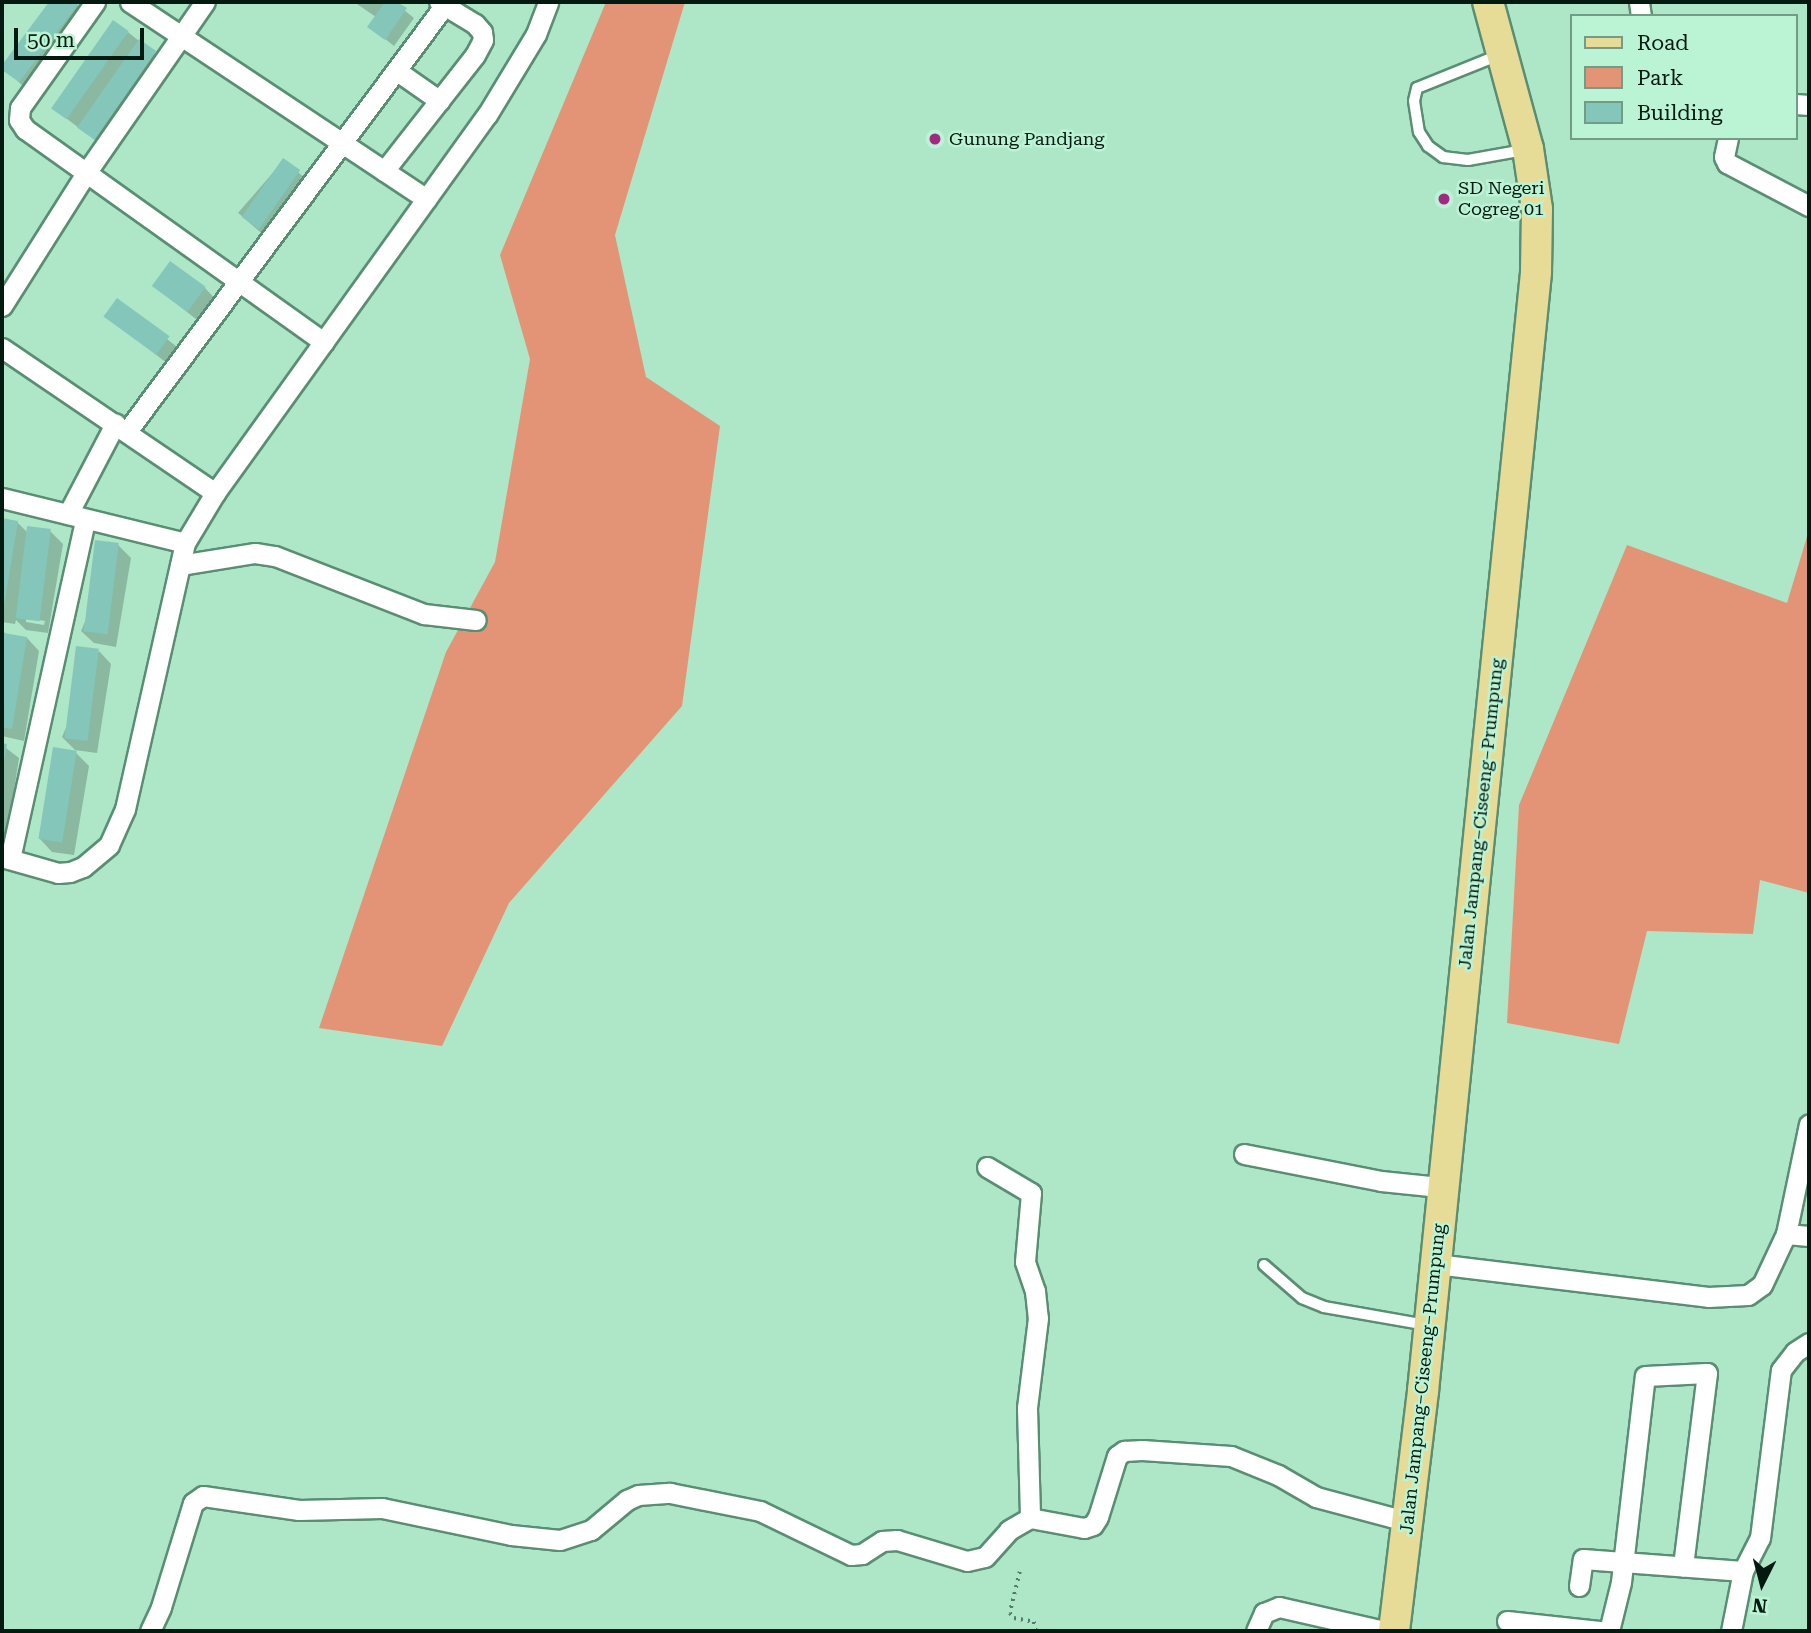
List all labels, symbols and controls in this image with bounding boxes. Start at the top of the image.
scale bar [18,14,147,58]
legend [1570,14,1797,140]
text: 50 m [27,28,75,52]
text: Road [1637,31,1689,55]
text: Park [1637,66,1683,90]
text: Building [1637,101,1723,125]
place label: Gunung Pandjang [949,128,1105,150]
marker: Gunung Pandjang [927,131,943,147]
place label: SD Negeri Cogreg 01 [1458,178,1544,220]
marker: SD Negeri Cogreg 01 [1436,191,1452,207]
street label: Jalan Jampang–Ciseeng–Prumpung [1454,658,1508,970]
street label: Jalan Jampang–Ciseeng–Prumpung [1396,1223,1450,1535]
north arrow [1727,1549,1797,1619]
text: N [1751,1593,1768,1618]

